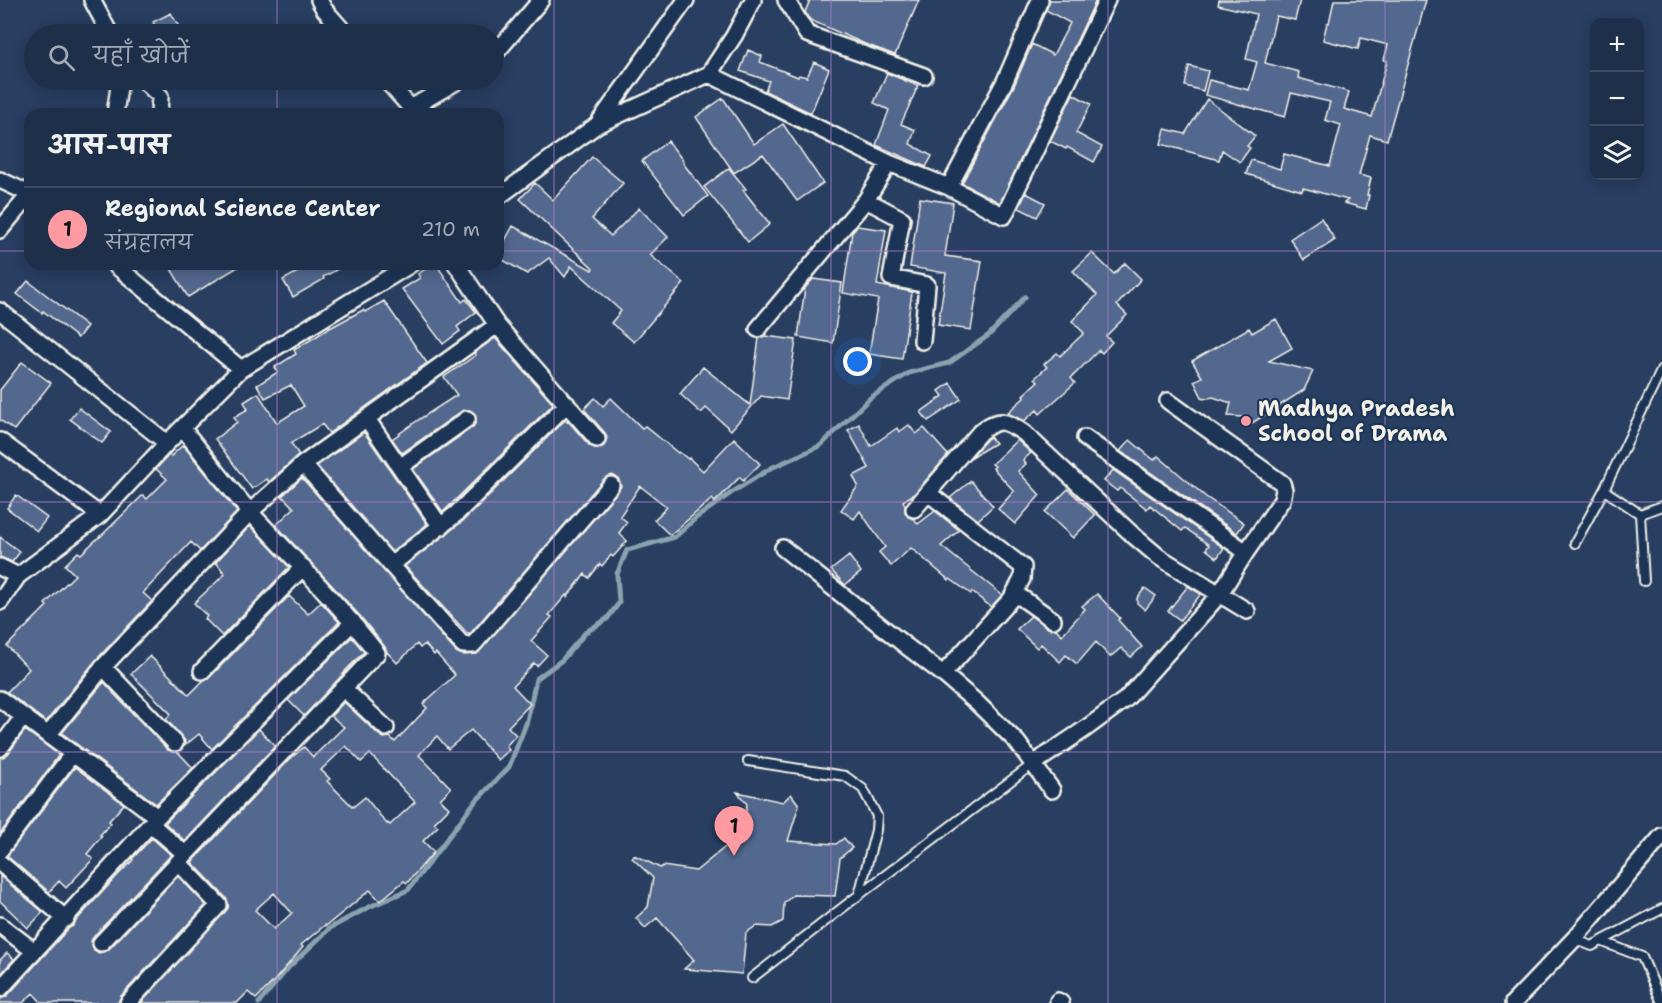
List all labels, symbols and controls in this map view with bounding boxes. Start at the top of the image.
map controls [1590,18,1644,180]
button: + [1590,18,1644,72]
search box [24,24,504,90]
icon: search [45,41,78,74]
text: यहाँ खोजें [93,41,189,70]
button: − [1590,72,1644,126]
button: layers [1590,126,1644,180]
text: आस-पास [48,127,170,162]
text: Regional Science Center [105,194,380,223]
text: 1 [63,216,72,242]
text: 210 m [421,216,480,242]
text: संग्रहालय [105,229,193,255]
your location [843,347,872,376]
place label: Madhya Pradesh School of Drama [1258,394,1455,448]
marker: Madhya Pradesh School of Drama [1239,414,1253,428]
pin: 1 [714,806,754,856]

